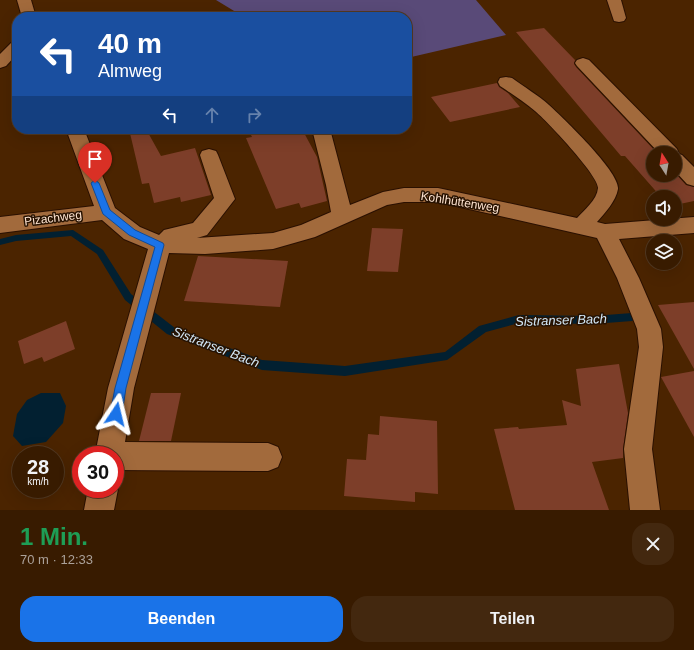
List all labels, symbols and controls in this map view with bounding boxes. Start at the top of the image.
icon: left [32,28,84,80]
text: 40 m [98,28,162,59]
text: Almweg [98,61,162,81]
icon: left [159,104,181,126]
icon: ahead [201,104,223,126]
icon: right [243,104,265,126]
pin [78,142,112,183]
north arrow [646,146,682,182]
map controls [646,146,682,270]
icon: arrive [84,148,106,170]
street label: Kohlhüttenweg [420,189,500,215]
button: sound [646,190,682,226]
street label: Pizachweg [23,208,83,228]
button: layers [646,234,682,270]
water label: Sistranser Bach [515,311,607,329]
water label: Sistranser Bach [170,324,262,370]
position arrow [95,393,137,435]
speed limit sign: 30 [72,446,124,498]
text: 28 [27,456,49,478]
text: km/h [27,476,49,487]
text: 1 Min. [20,523,88,550]
button: close [632,523,674,565]
text: 70 m · 12:33 [20,552,93,567]
button: Beenden [20,596,343,642]
button: Teilen [351,596,674,642]

